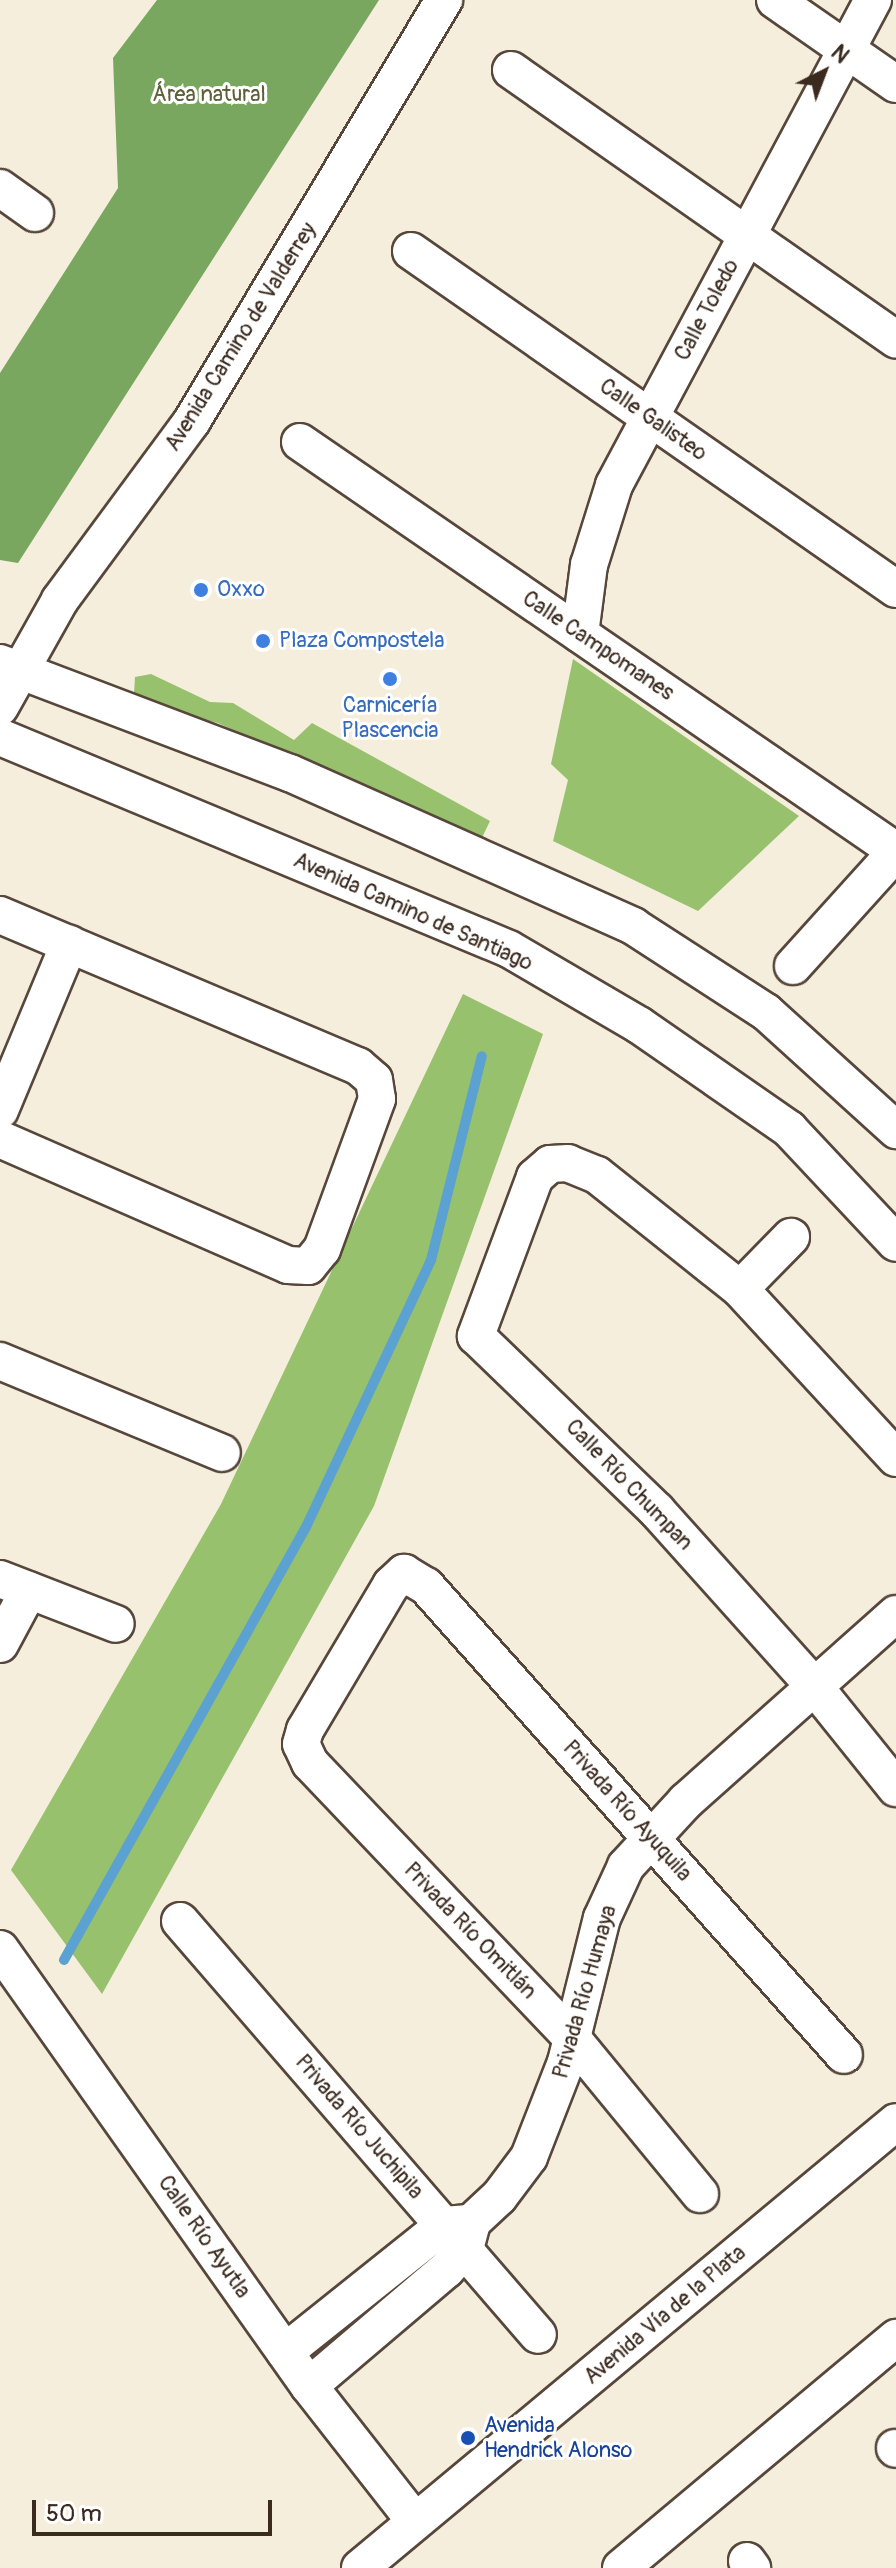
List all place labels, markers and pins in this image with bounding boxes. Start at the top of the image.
place label: Oxxo [217,577,265,603]
marker: Oxxo [192,581,210,599]
place label: Plaza Compostela [279,628,445,654]
marker: Plaza Compostela [254,632,272,650]
marker: Carnicería Plascencia [381,670,399,688]
place label: Carnicería Plascencia [342,692,438,744]
place label: Avenida Hendrick Alonso [484,2412,632,2464]
marker: Avenida Hendrick Alonso [459,2429,477,2447]

